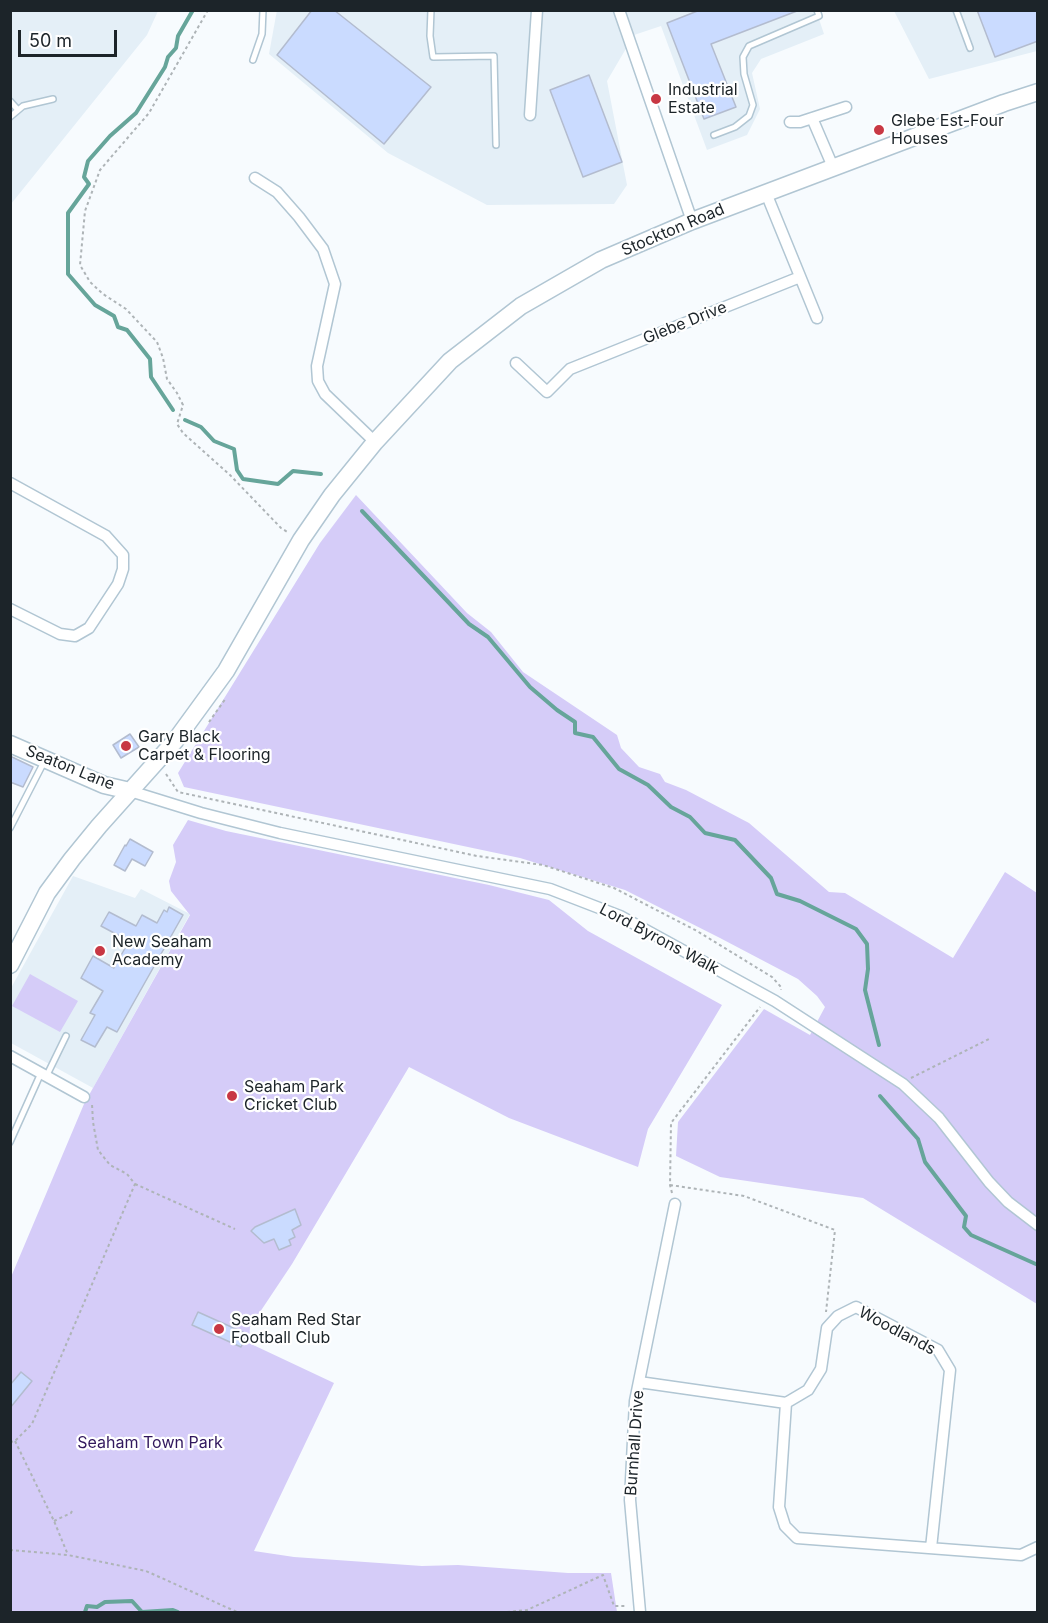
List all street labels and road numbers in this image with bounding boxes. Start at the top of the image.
street label: Stockton Road [619,200,727,260]
street label: Glebe Drive [640,298,730,348]
street label: Seaton Lane [23,741,117,795]
street label: Lord Byrons Walk [596,899,722,979]
street label: Woodlands [855,1303,939,1359]
street label: Burnhall Drive [622,1389,648,1497]

